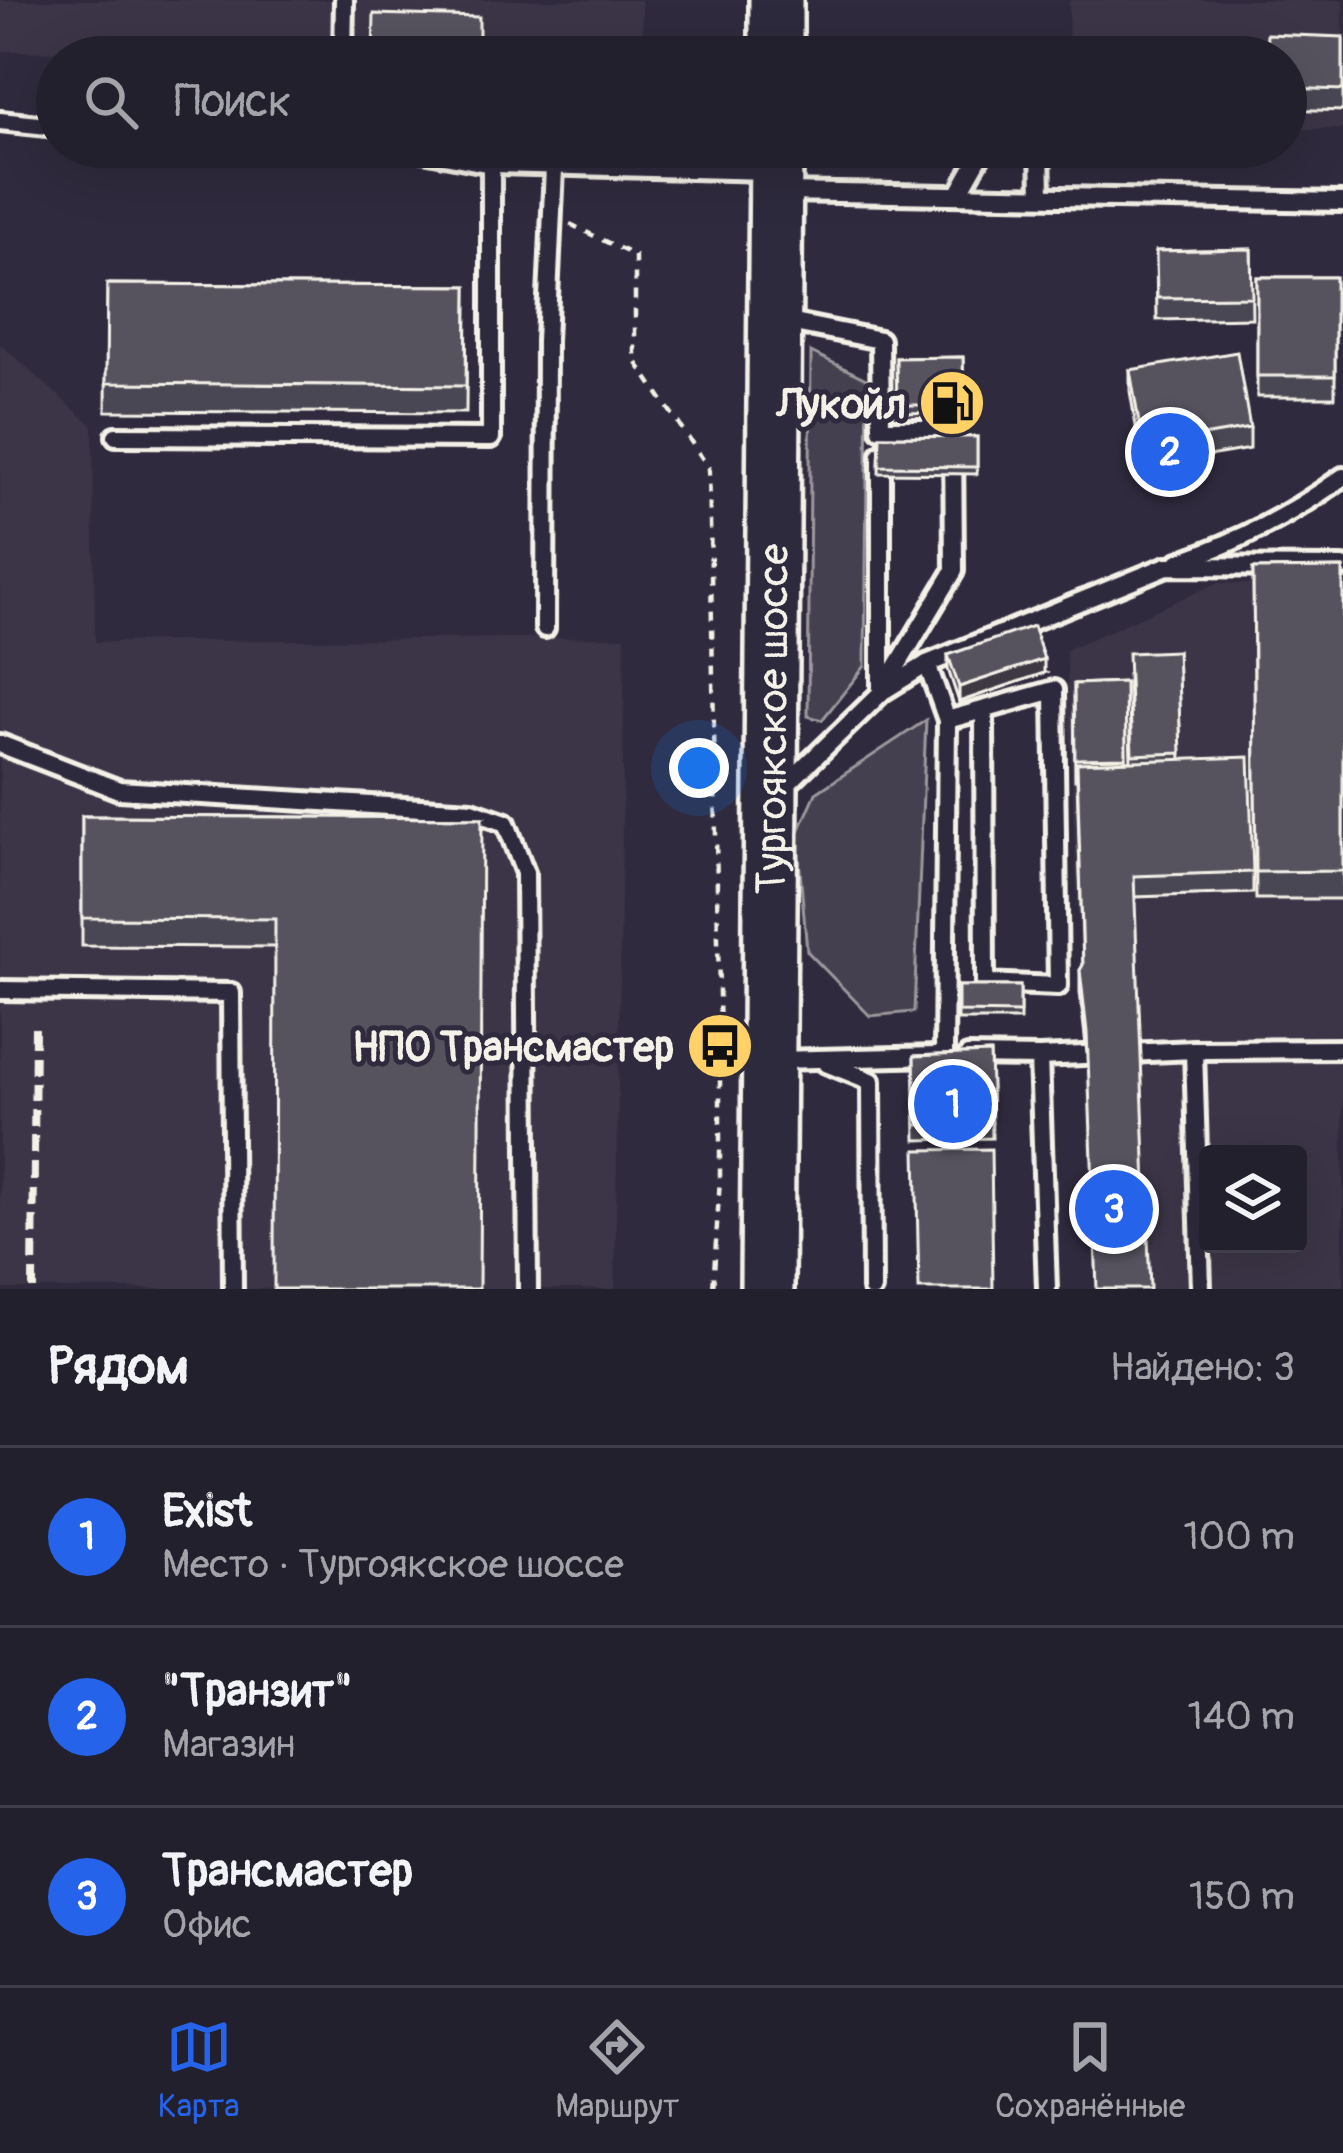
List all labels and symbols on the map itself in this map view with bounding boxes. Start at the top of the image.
fuel station icon: Лукойл [917,368,987,438]
place label: Лукойл [775,379,906,431]
pin: 2 [1131,407,1209,497]
street label: Тургоякское шоссе [746,543,801,895]
your location [669,738,729,798]
bus stop icon: НПО Трансмастер [685,1011,755,1081]
place label: НПО Трансмастер [352,1022,674,1074]
pin: 1 [914,1059,992,1149]
pin: 3 [1075,1164,1153,1254]

